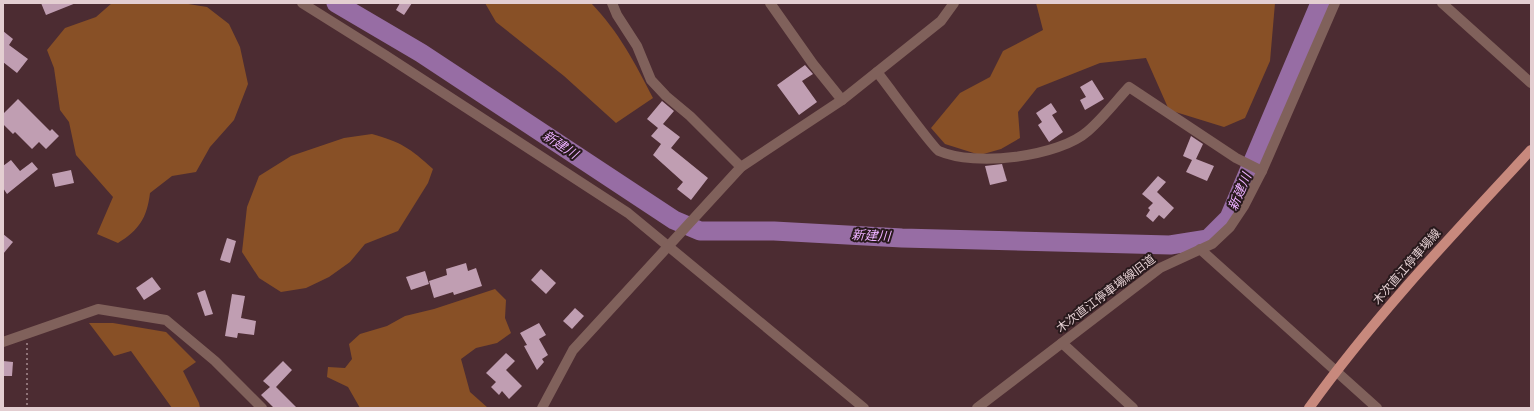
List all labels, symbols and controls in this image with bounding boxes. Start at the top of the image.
water label: 新建川 [539,128,582,163]
water label: 新建川 [1225,169,1256,213]
street label: 木次直江停車場線 [1370,226,1444,308]
water label: 新建川 [851,227,893,245]
street label: 木次直江停車場線旧道 [1054,252,1158,336]

